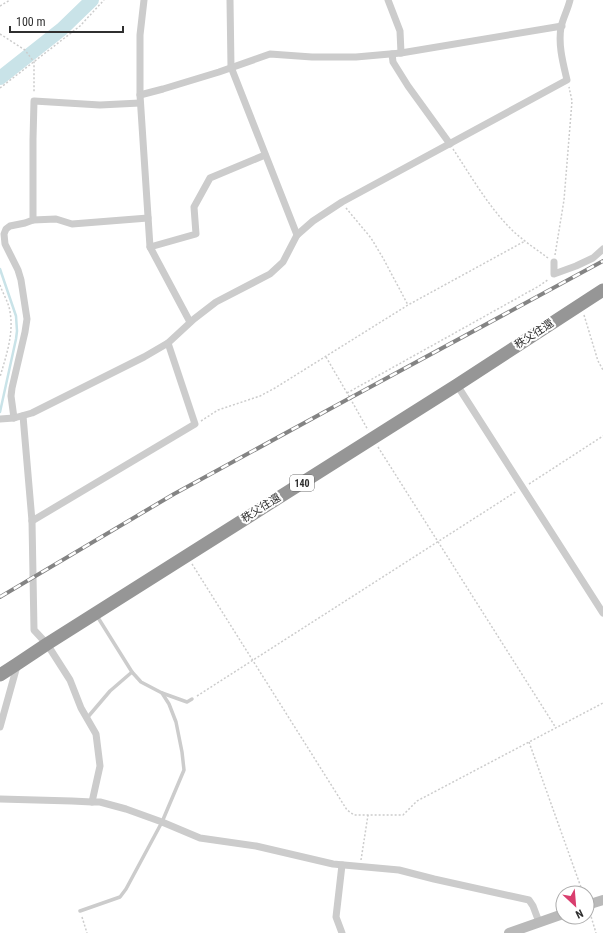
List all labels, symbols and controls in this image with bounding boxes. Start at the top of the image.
scale bar [10,8,123,34]
text: 100 m [16,15,46,29]
street label: 秩父往還 [512,317,556,351]
road number: 140 [290,475,314,491]
street label: 秩父往還 [239,491,283,525]
north arrow [555,885,595,925]
text: N [573,906,585,921]

